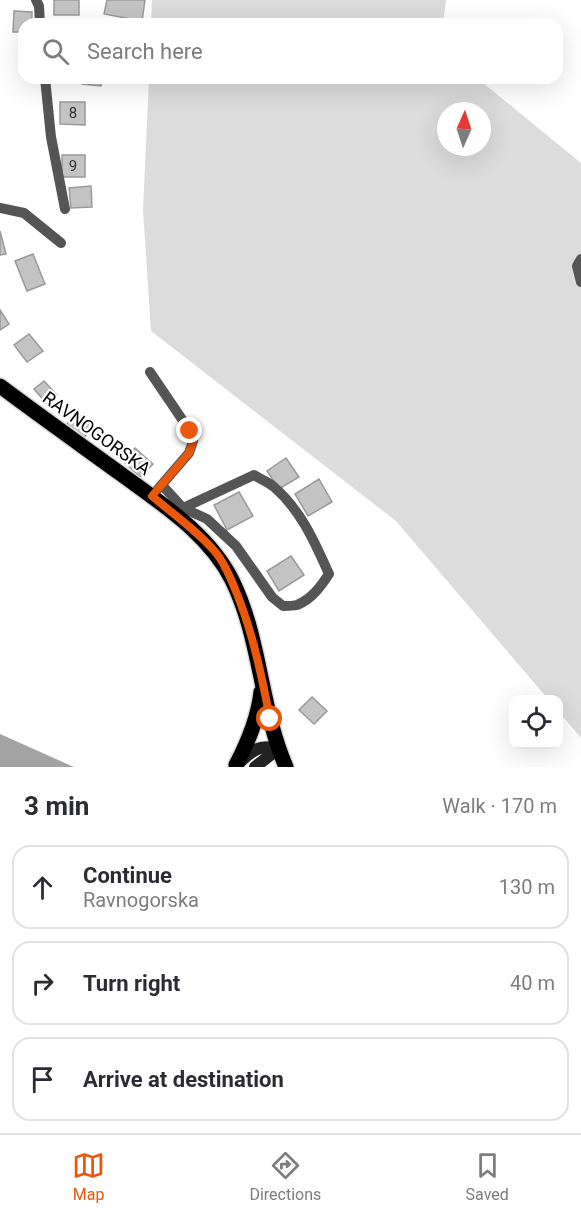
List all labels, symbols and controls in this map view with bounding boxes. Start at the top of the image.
search box [18,18,563,84]
icon: search [39,35,72,68]
text: Search here [87,39,203,64]
north arrow [437,102,491,156]
house number: 8 [69,104,77,122]
house number: 9 [69,157,77,175]
street label: RAVNOGORSKA [39,387,155,479]
route end [176,417,202,443]
map controls [509,695,563,749]
button: locate [509,695,563,749]
route start [256,705,282,731]
text: 3 min [24,791,89,821]
text: Walk · 170 m [442,794,557,818]
text: Continue [83,863,172,888]
icon: ahead [26,871,59,904]
text: 130 m [499,875,555,899]
text: Ravnogorska [83,888,199,912]
icon: right [26,967,59,1000]
text: Turn right [83,971,180,996]
text: 40 m [510,971,555,995]
icon: arrive [26,1063,59,1096]
text: Arrive at destination [83,1067,284,1092]
tab: Map [72,1149,105,1204]
tab: Directions [249,1149,321,1204]
tab: Saved [466,1149,509,1204]

